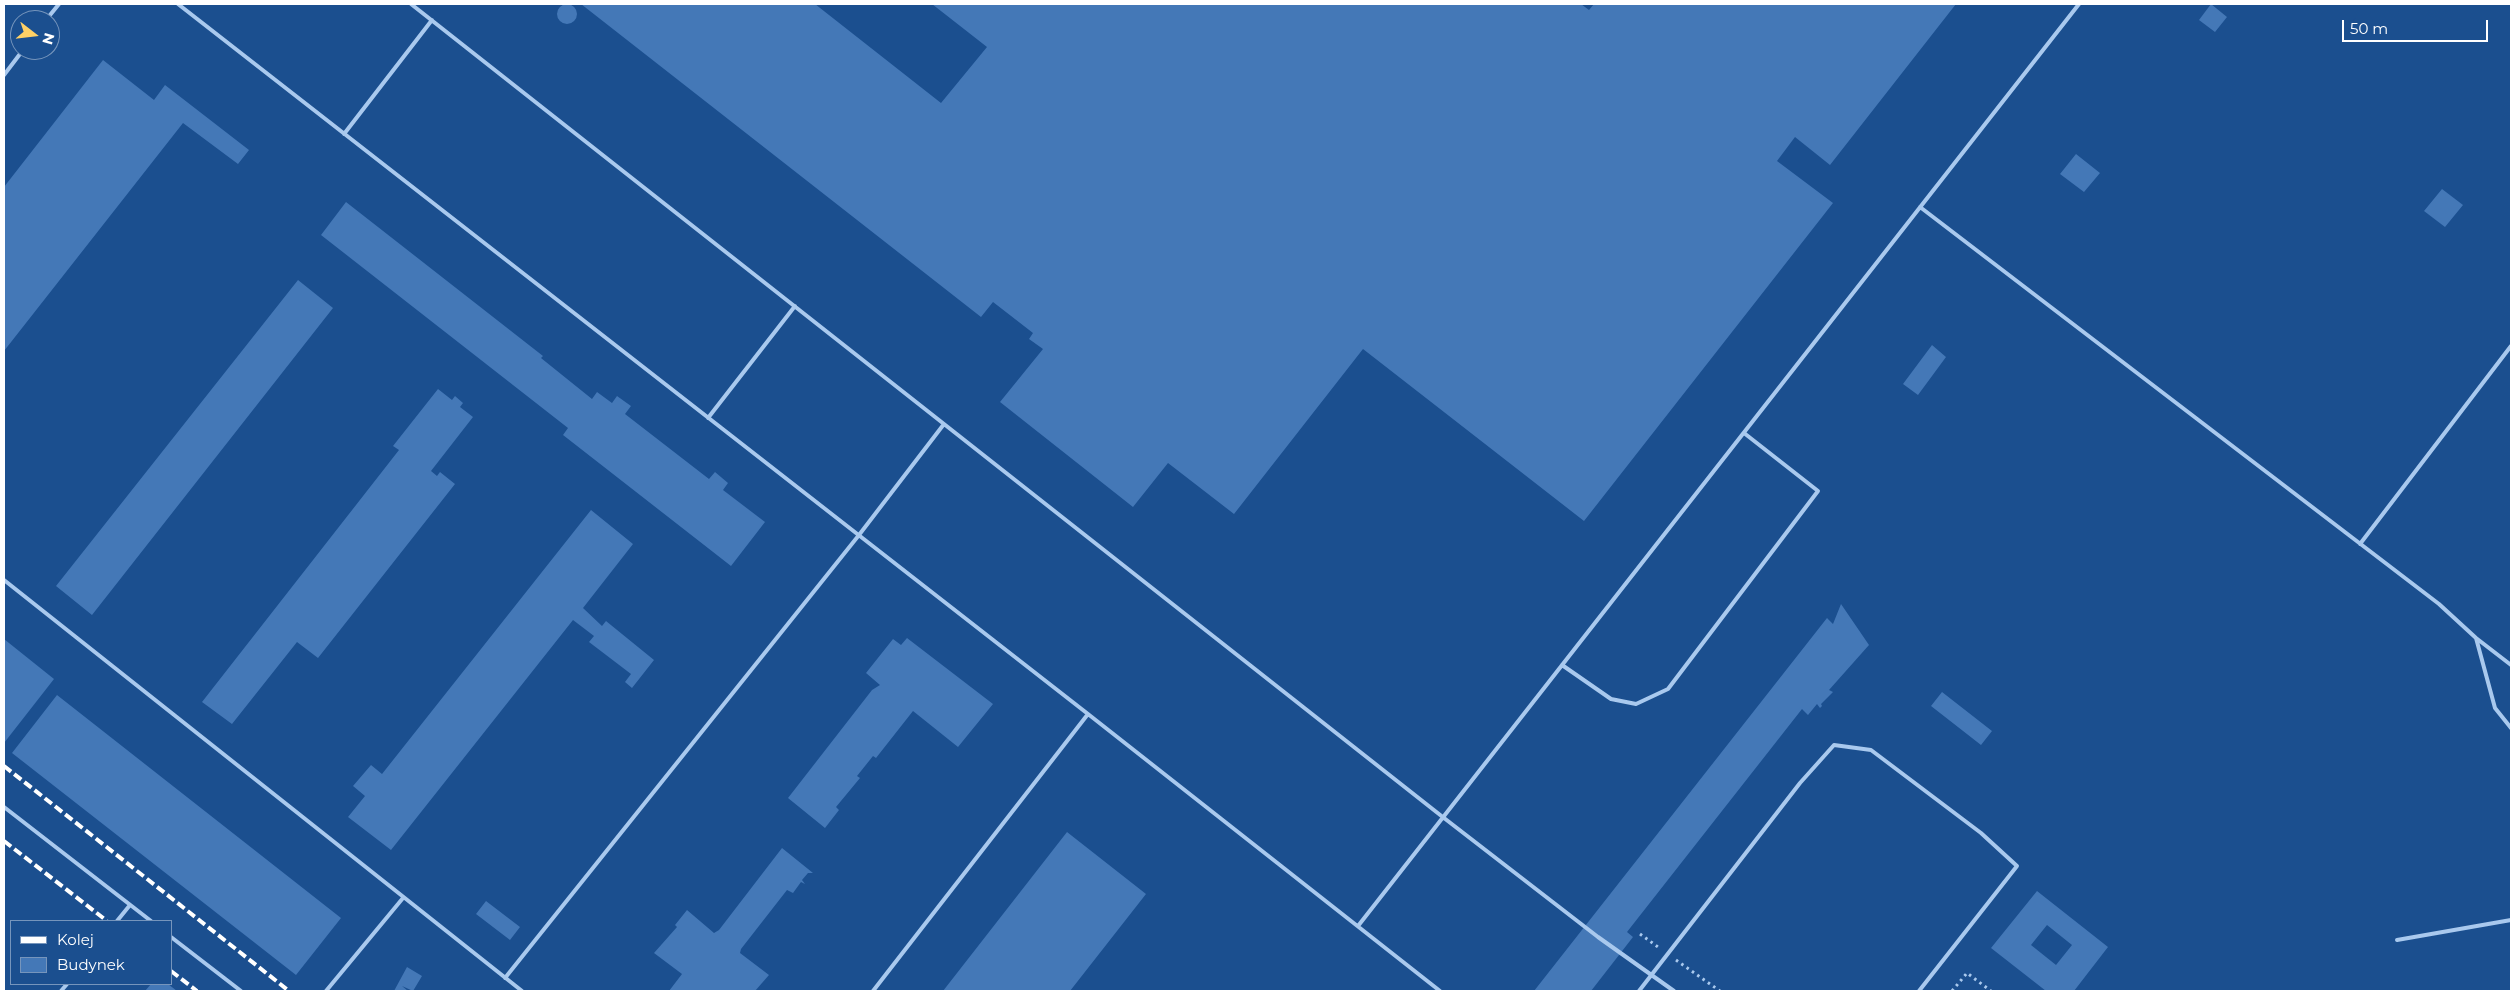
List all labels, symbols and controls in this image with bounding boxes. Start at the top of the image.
north arrow [10,10,60,60]
scale bar [2345,10,2491,42]
text: 50 m [2350,19,2388,38]
text: N [38,31,59,47]
legend [10,920,172,985]
text: Kolej [57,930,94,949]
text: Budynek [57,955,125,974]

